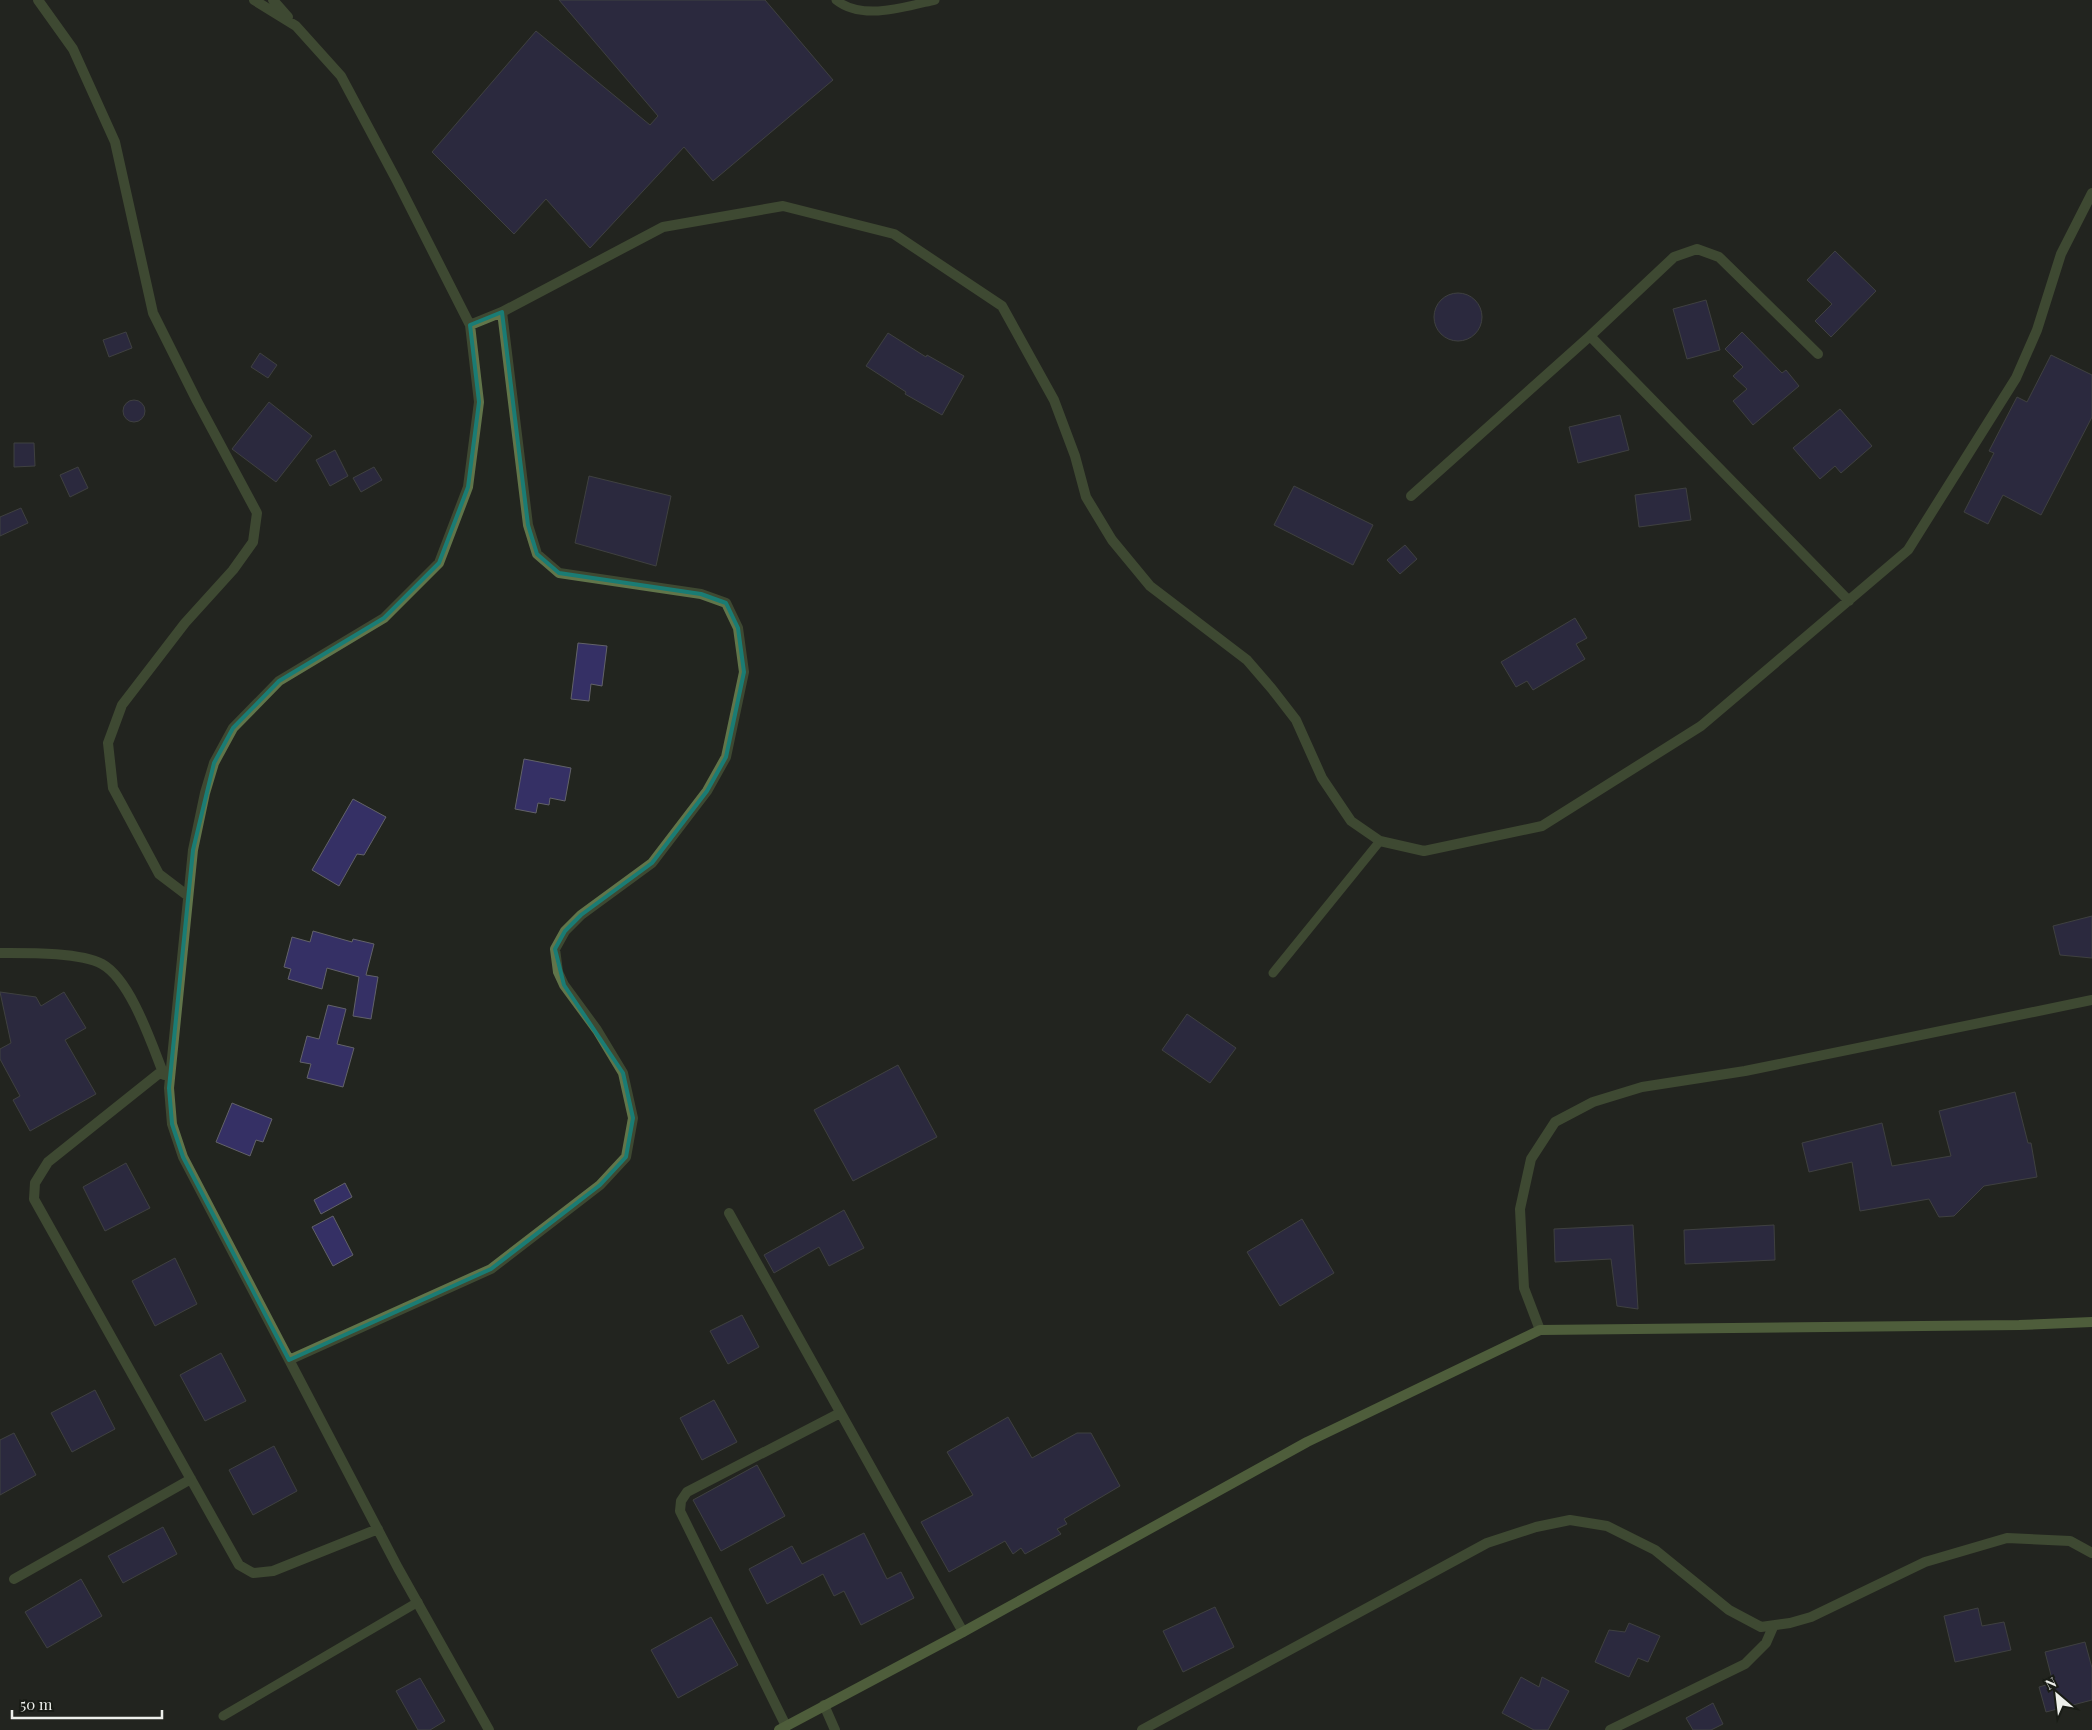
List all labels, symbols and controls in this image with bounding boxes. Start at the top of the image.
north arrow [2032,1670,2082,1720]
text: N [2042,1672,2060,1694]
scale bar [12,1688,162,1720]
text: 50 m [20,1694,53,1714]

